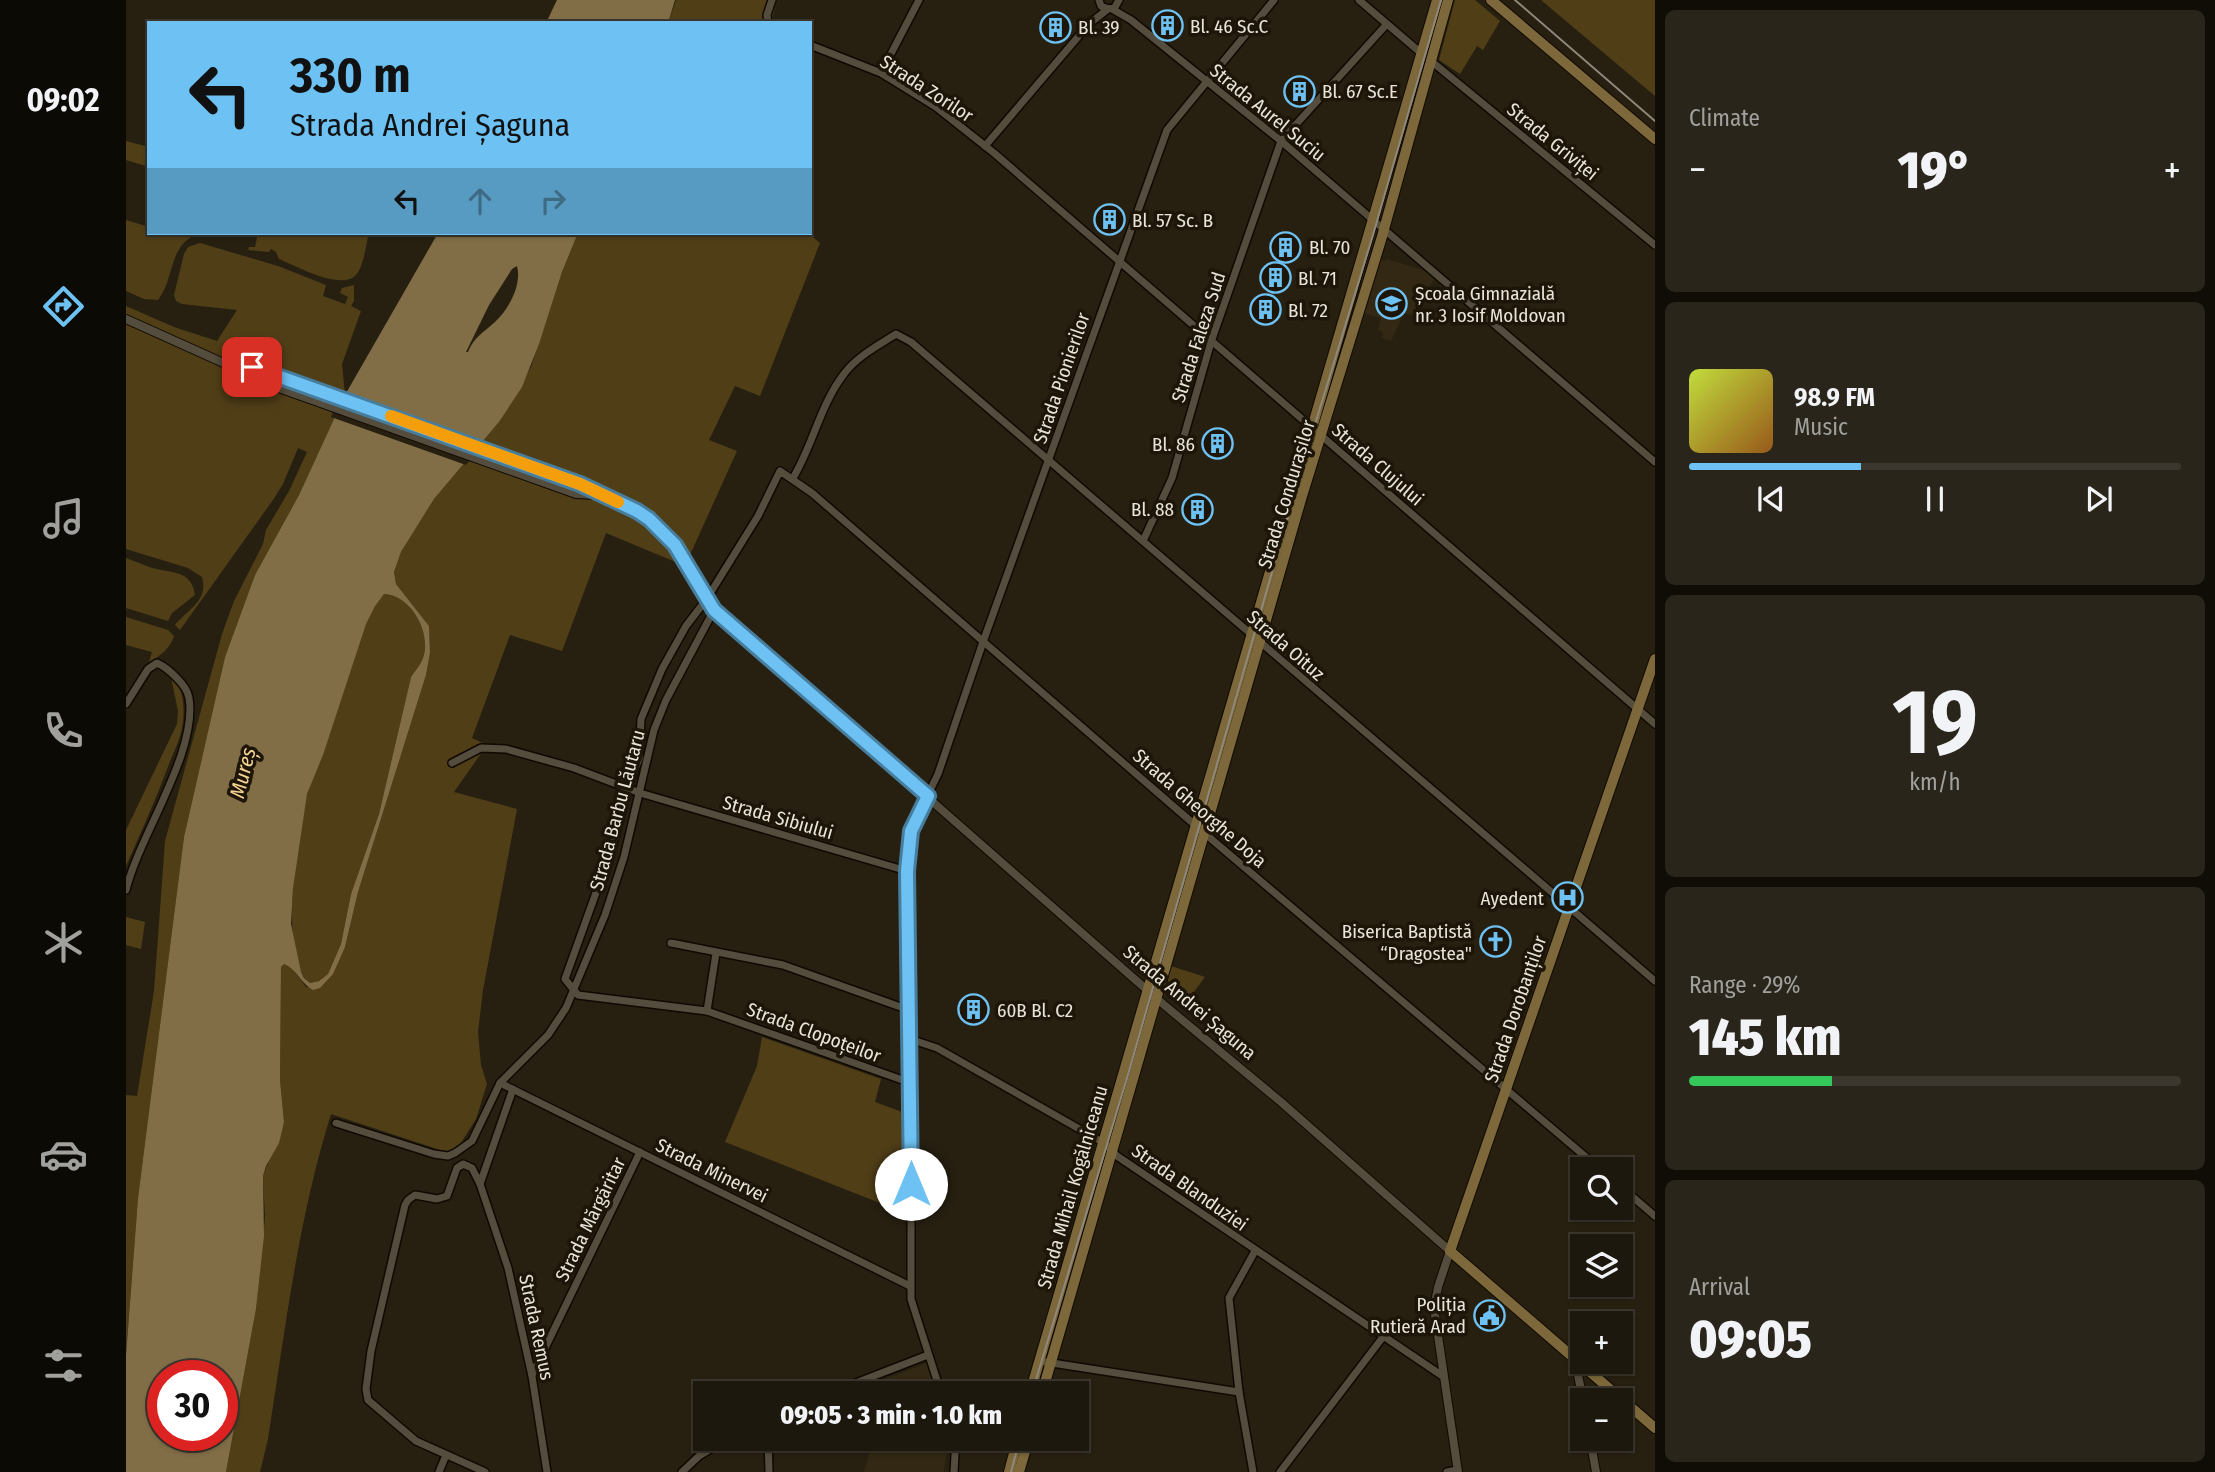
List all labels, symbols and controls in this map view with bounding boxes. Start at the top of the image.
building icon: Bl. 46 Sc.C [1150,9,1184,43]
building icon: Bl. 39 [1038,10,1072,44]
place label: Bl. 46 Sc.C [1190,15,1268,38]
place label: Bl. 39 [1078,16,1120,39]
text: 330 m [290,46,411,105]
icon: left [175,49,266,140]
street label: Strada Zorilor [876,50,978,127]
street label: Strada Aurel Suciu [1205,59,1330,166]
building icon: Bl. 67 Sc.E [1282,74,1316,108]
place label: Bl. 67 Sc.E [1322,80,1398,103]
text: 09:02 [26,81,100,119]
street label: Strada Griviței [1502,98,1603,185]
text: Climate [1689,104,1760,132]
text: Strada Andrei Șaguna [290,106,570,144]
text: 19° [1898,139,1972,202]
text: − [1689,147,1706,193]
text: + [2164,147,2181,193]
icon: left [388,182,426,220]
icon: ahead [461,182,499,220]
icon: right [534,182,572,220]
building icon: Bl. 57 Sc. B [1092,203,1126,237]
place label: Bl. 57 Sc. B [1132,209,1213,232]
building icon: Bl. 70 [1269,230,1303,264]
place label: Bl. 70 [1309,236,1350,259]
building icon: Bl. 71 [1258,261,1292,295]
place label: Bl. 71 [1298,267,1337,290]
street label: Strada Faleza Sud [1167,269,1230,405]
icon: directions [39,282,88,331]
place label: Școala Gimnazială nr. 3 Iosif Moldovan [1415,282,1566,327]
school or university icon: Școala Gimnazială nr. 3 Iosif Moldovan [1375,287,1409,321]
building icon: Bl. 72 [1248,293,1282,327]
place label: Bl. 72 [1288,299,1328,322]
street label: Strada Pionierilor [1028,309,1095,447]
pin [222,337,282,397]
icon: arrive [233,348,271,386]
text: 98.9 FM [1794,382,1875,413]
text: Music [1794,413,1848,441]
street label: Strada Condurașilor [1253,417,1320,571]
street label: Strada Clujului [1327,418,1428,510]
building icon: Bl. 86 [1201,427,1235,461]
place label: Bl. 86 [1152,433,1195,456]
icon: previous [1752,480,1790,518]
icon: pause [1916,480,1954,518]
icon: next [2080,480,2118,518]
building icon: Bl. 88 [1180,492,1214,526]
icon: music [39,494,88,543]
place label: Bl. 88 [1131,498,1174,521]
street label: Strada Oituz [1242,605,1330,686]
text: 19 [1892,668,1978,777]
icon: phone [39,706,88,755]
street label: Strada Barbu Lăutaru [585,727,650,893]
street label: Strada Gheorghe Doja [1128,744,1271,873]
water label: Mureș [224,745,262,801]
text: km/h [1909,768,1961,796]
street label: Strada Sibiului [720,791,836,844]
hospital icon: Ayedent [1550,881,1584,915]
place label: Ayedent [1480,887,1545,910]
icon: climate [39,918,88,967]
place label: Biserica Baptistă “Dragostea" [1342,920,1472,965]
church icon: Biserica Baptistă “Dragostea" [1478,925,1512,959]
street label: Strada Dorobanților [1480,932,1552,1086]
street label: Strada Andrei Șaguna [1119,940,1261,1065]
text: Range · 29% [1689,971,1801,999]
building icon: 60B Bl. C2 [957,993,991,1027]
street label: Strada Clopoțeilor [744,998,884,1068]
place label: 60B Bl. C2 [997,999,1073,1022]
text: 145 km [1689,1006,1841,1069]
street label: Strada Mihail Kogălniceanu [1032,1083,1113,1291]
icon: car [39,1130,88,1179]
street label: Strada Minervei [652,1133,772,1207]
street label: Strada Blanduziei [1127,1139,1252,1236]
position arrow [874,1147,948,1221]
street label: Strada Mărgăritar [550,1153,631,1285]
map controls [1570,1157,1633,1451]
button: search [1570,1157,1633,1220]
button: layers [1570,1234,1633,1297]
street label: Strada Remus [514,1272,559,1382]
text: Arrival [1689,1273,1750,1301]
place label: Poliția Rutieră Arad [1370,1293,1466,1338]
public building icon: Poliția Rutieră Arad [1472,1298,1506,1332]
text: 09:05 [1689,1308,1812,1371]
button: + [1570,1311,1633,1374]
icon: filters [39,1341,88,1390]
speed limit sign: 30 [147,1360,238,1451]
button: − [1570,1388,1633,1451]
text: 09:05 · 3 min · 1.0 km [780,1400,1002,1431]

